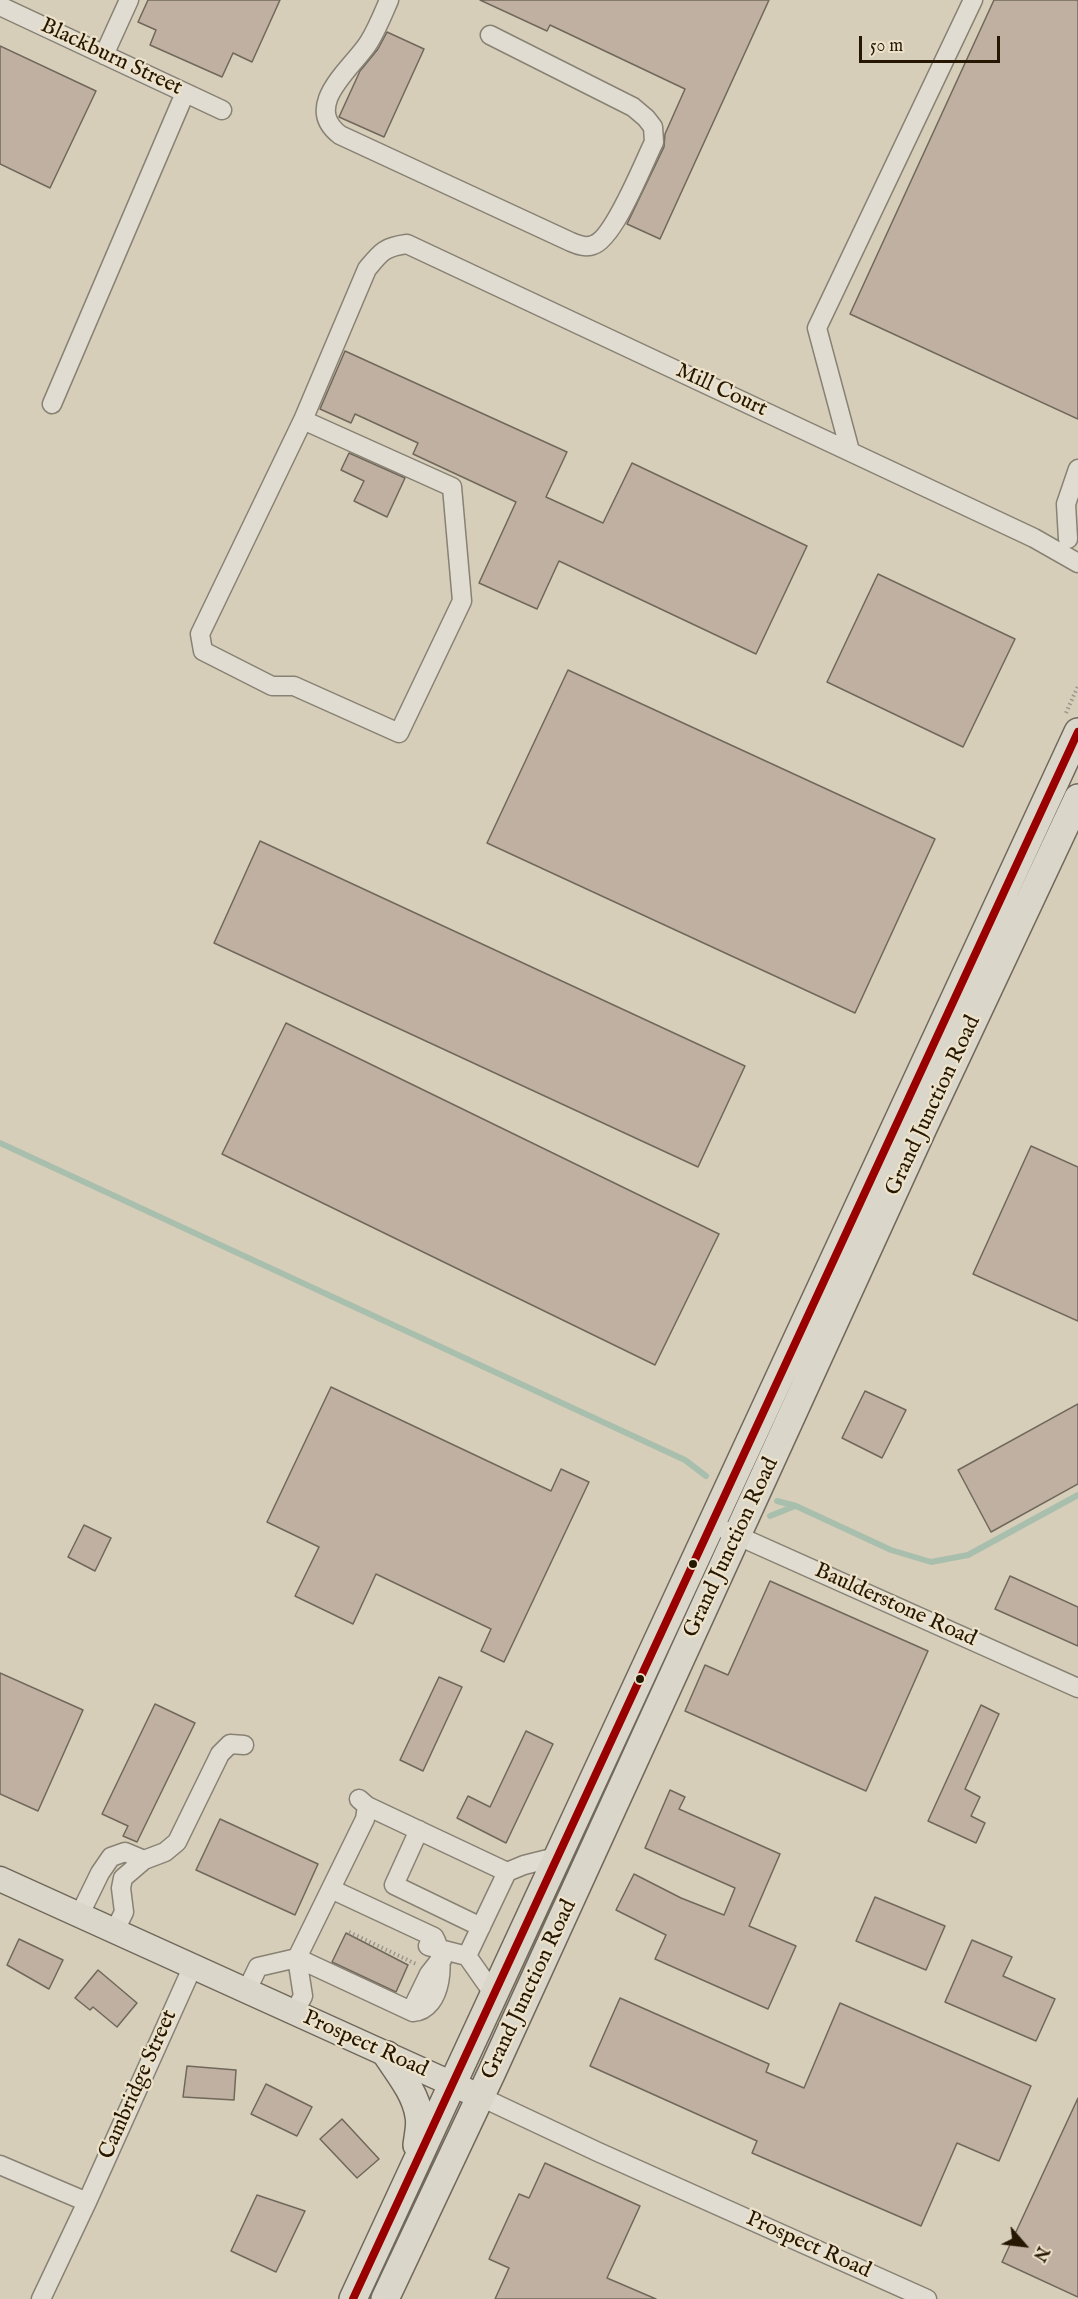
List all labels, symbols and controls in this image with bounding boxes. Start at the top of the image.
street label: Blackburn Street [36,14,186,102]
scale bar [862,24,1003,62]
text: 50 m [870,35,903,58]
street label: Mill Court [671,358,771,424]
street label: Grand Junction Road [881,1012,987,1200]
street label: Grand Junction Road [679,1454,785,1642]
unlabelled marker [687,1558,699,1570]
street label: Baulderstone Road [810,1558,980,1654]
unlabelled marker [634,1673,646,1685]
street label: Grand Junction Road [477,1896,583,2084]
street label: Cambridge Street [94,2006,184,2164]
street label: Prospect Road [298,2006,432,2084]
street label: Prospect Road [741,2207,875,2285]
north arrow [994,2215,1054,2275]
text: N [1028,2243,1052,2264]

